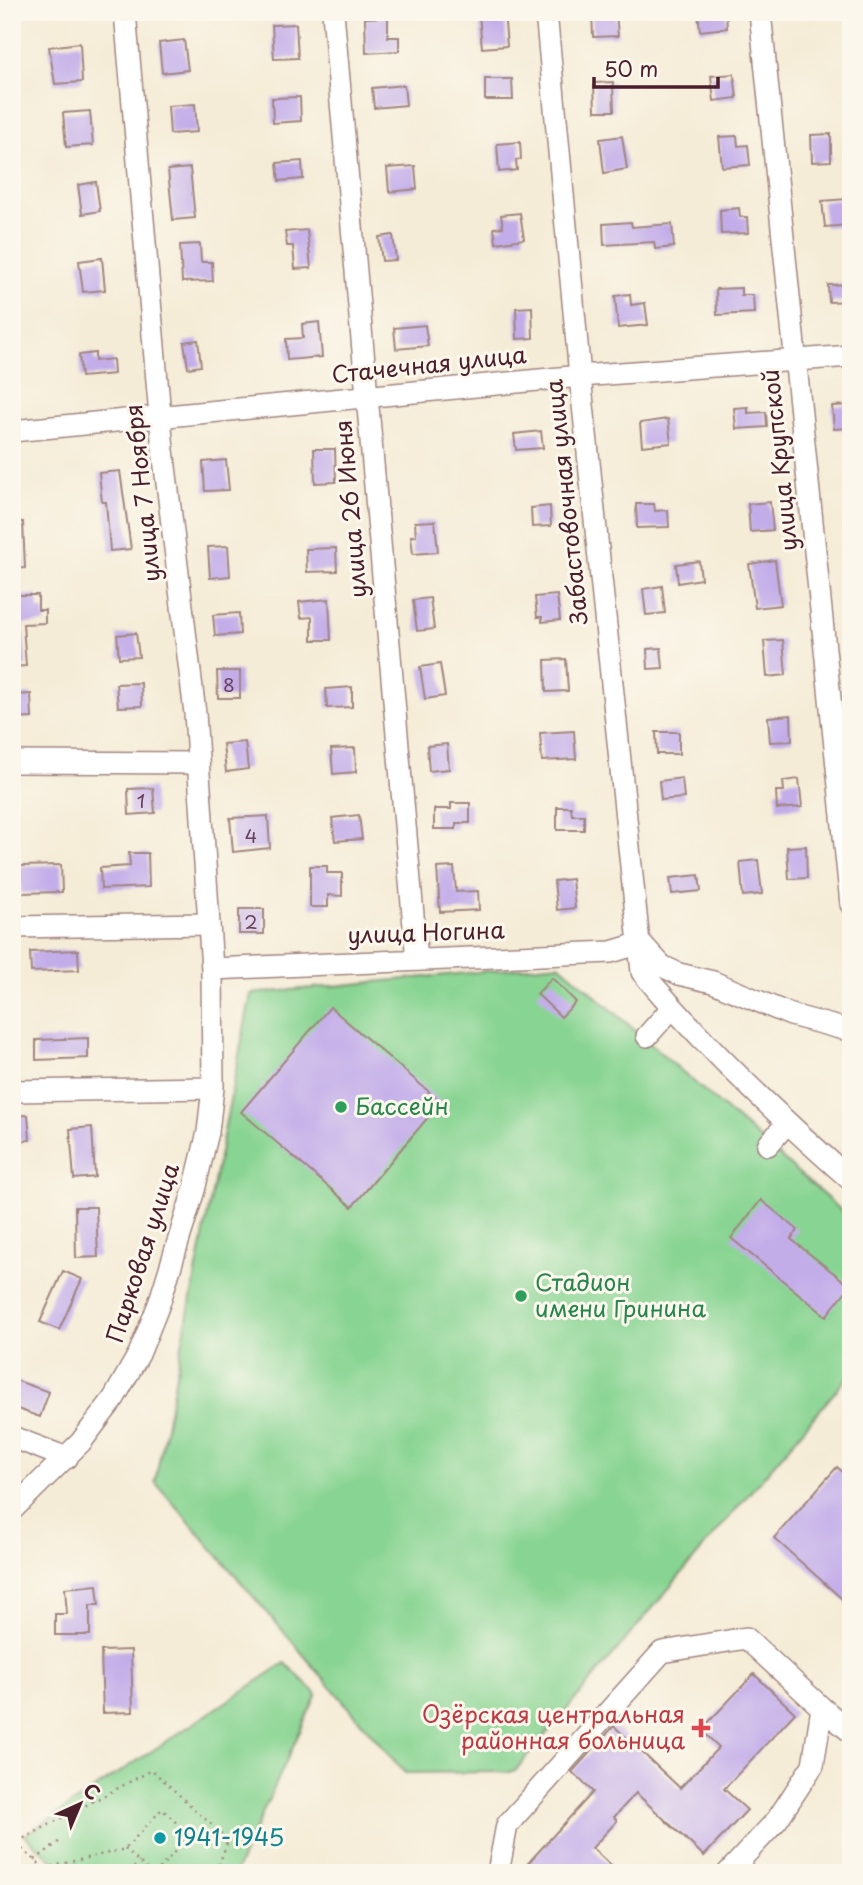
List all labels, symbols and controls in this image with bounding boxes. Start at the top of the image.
scale bar [594,46,718,90]
text: 50 m [604,52,658,84]
street label: Стачечная улица [330,336,529,391]
street label: улица Крупской [752,367,805,553]
street label: Забастовочная улица [535,377,596,627]
street label: улица 7 Ноября [115,402,168,584]
street label: улица 26 Июня [324,419,375,600]
house number: 8 [223,670,235,698]
house number: 1 [137,786,145,814]
house number: 4 [245,821,257,849]
house number: 2 [244,907,258,935]
street label: улица Ногина [347,911,506,952]
place label: Бассейн [355,1088,449,1123]
marker: Бассейн [333,1099,349,1115]
street label: Парковая улица [96,1158,187,1347]
place label: Стадион имени Гринина [535,1264,706,1325]
marker: Стадион имени Гринина [513,1288,529,1304]
place label: Озёрская центральная районная больница [422,1696,686,1757]
marker: Озёрская центральная районная больница [691,1718,711,1738]
north arrow [46,1770,116,1840]
text: С [78,1776,107,1806]
place label: 1941-1945 [174,1819,284,1854]
marker: 1941-1945 [152,1830,168,1846]

